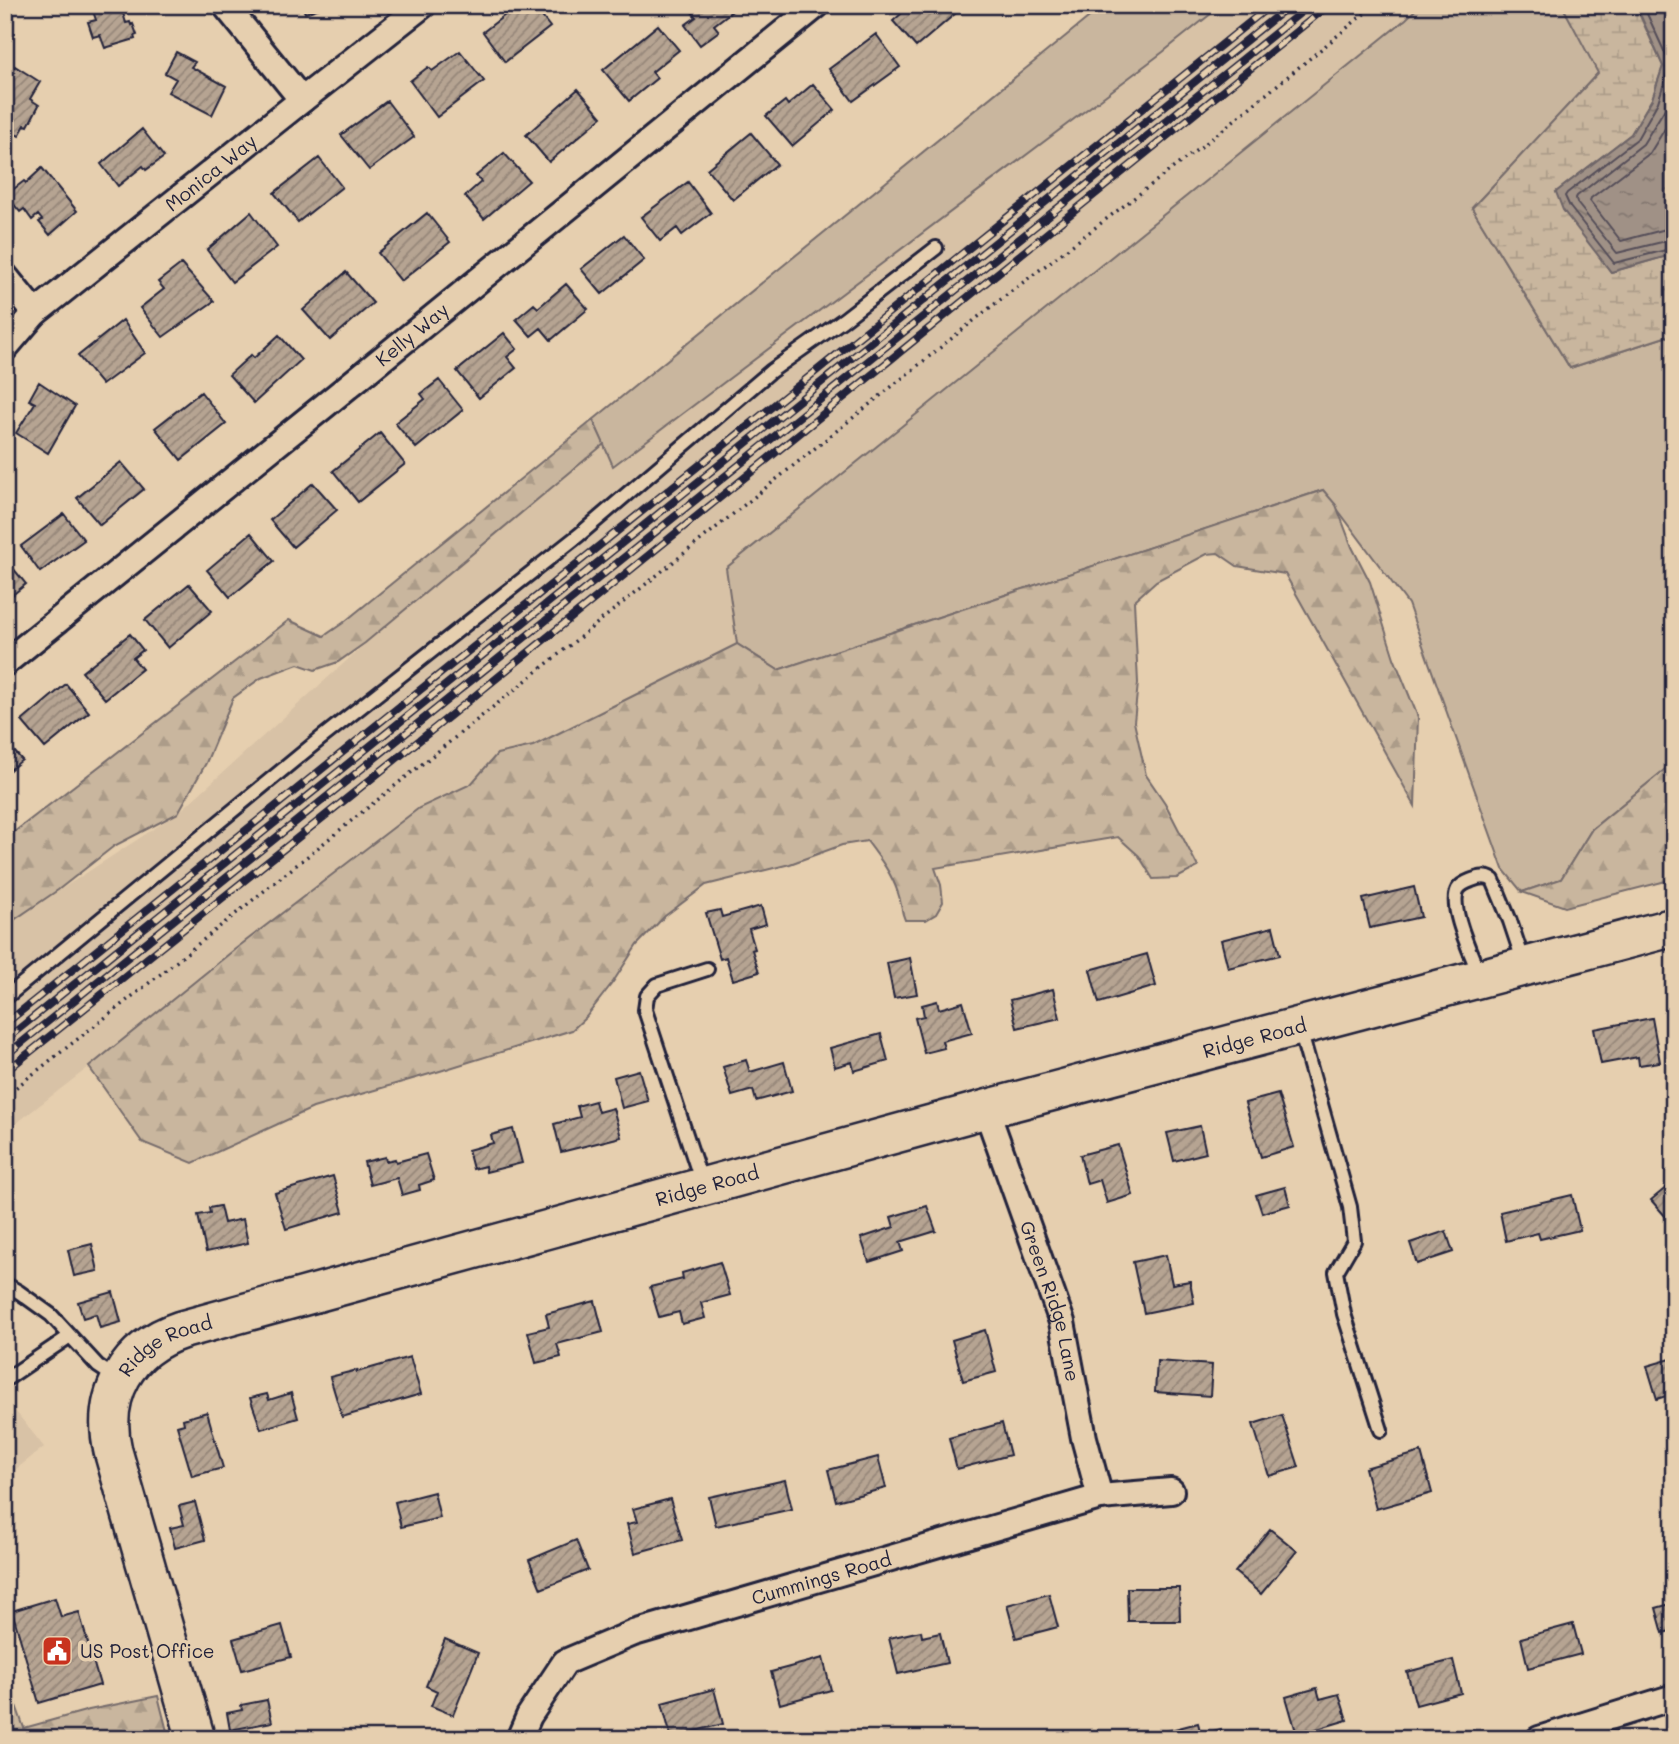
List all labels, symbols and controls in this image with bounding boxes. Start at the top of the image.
street label: Monica Way [160,128,261,217]
street label: Kelly Way [370,297,453,371]
street label: Ridge Road [1200,1012,1309,1063]
street label: Ridge Road [652,1159,761,1211]
street label: Green Ridge Lane [1015,1217,1086,1383]
street label: Ridge Road [112,1309,215,1381]
street label: Cummings Road [748,1546,894,1610]
public building icon: US Post Office [40,1634,74,1668]
place label: US Post Office [80,1638,215,1663]

